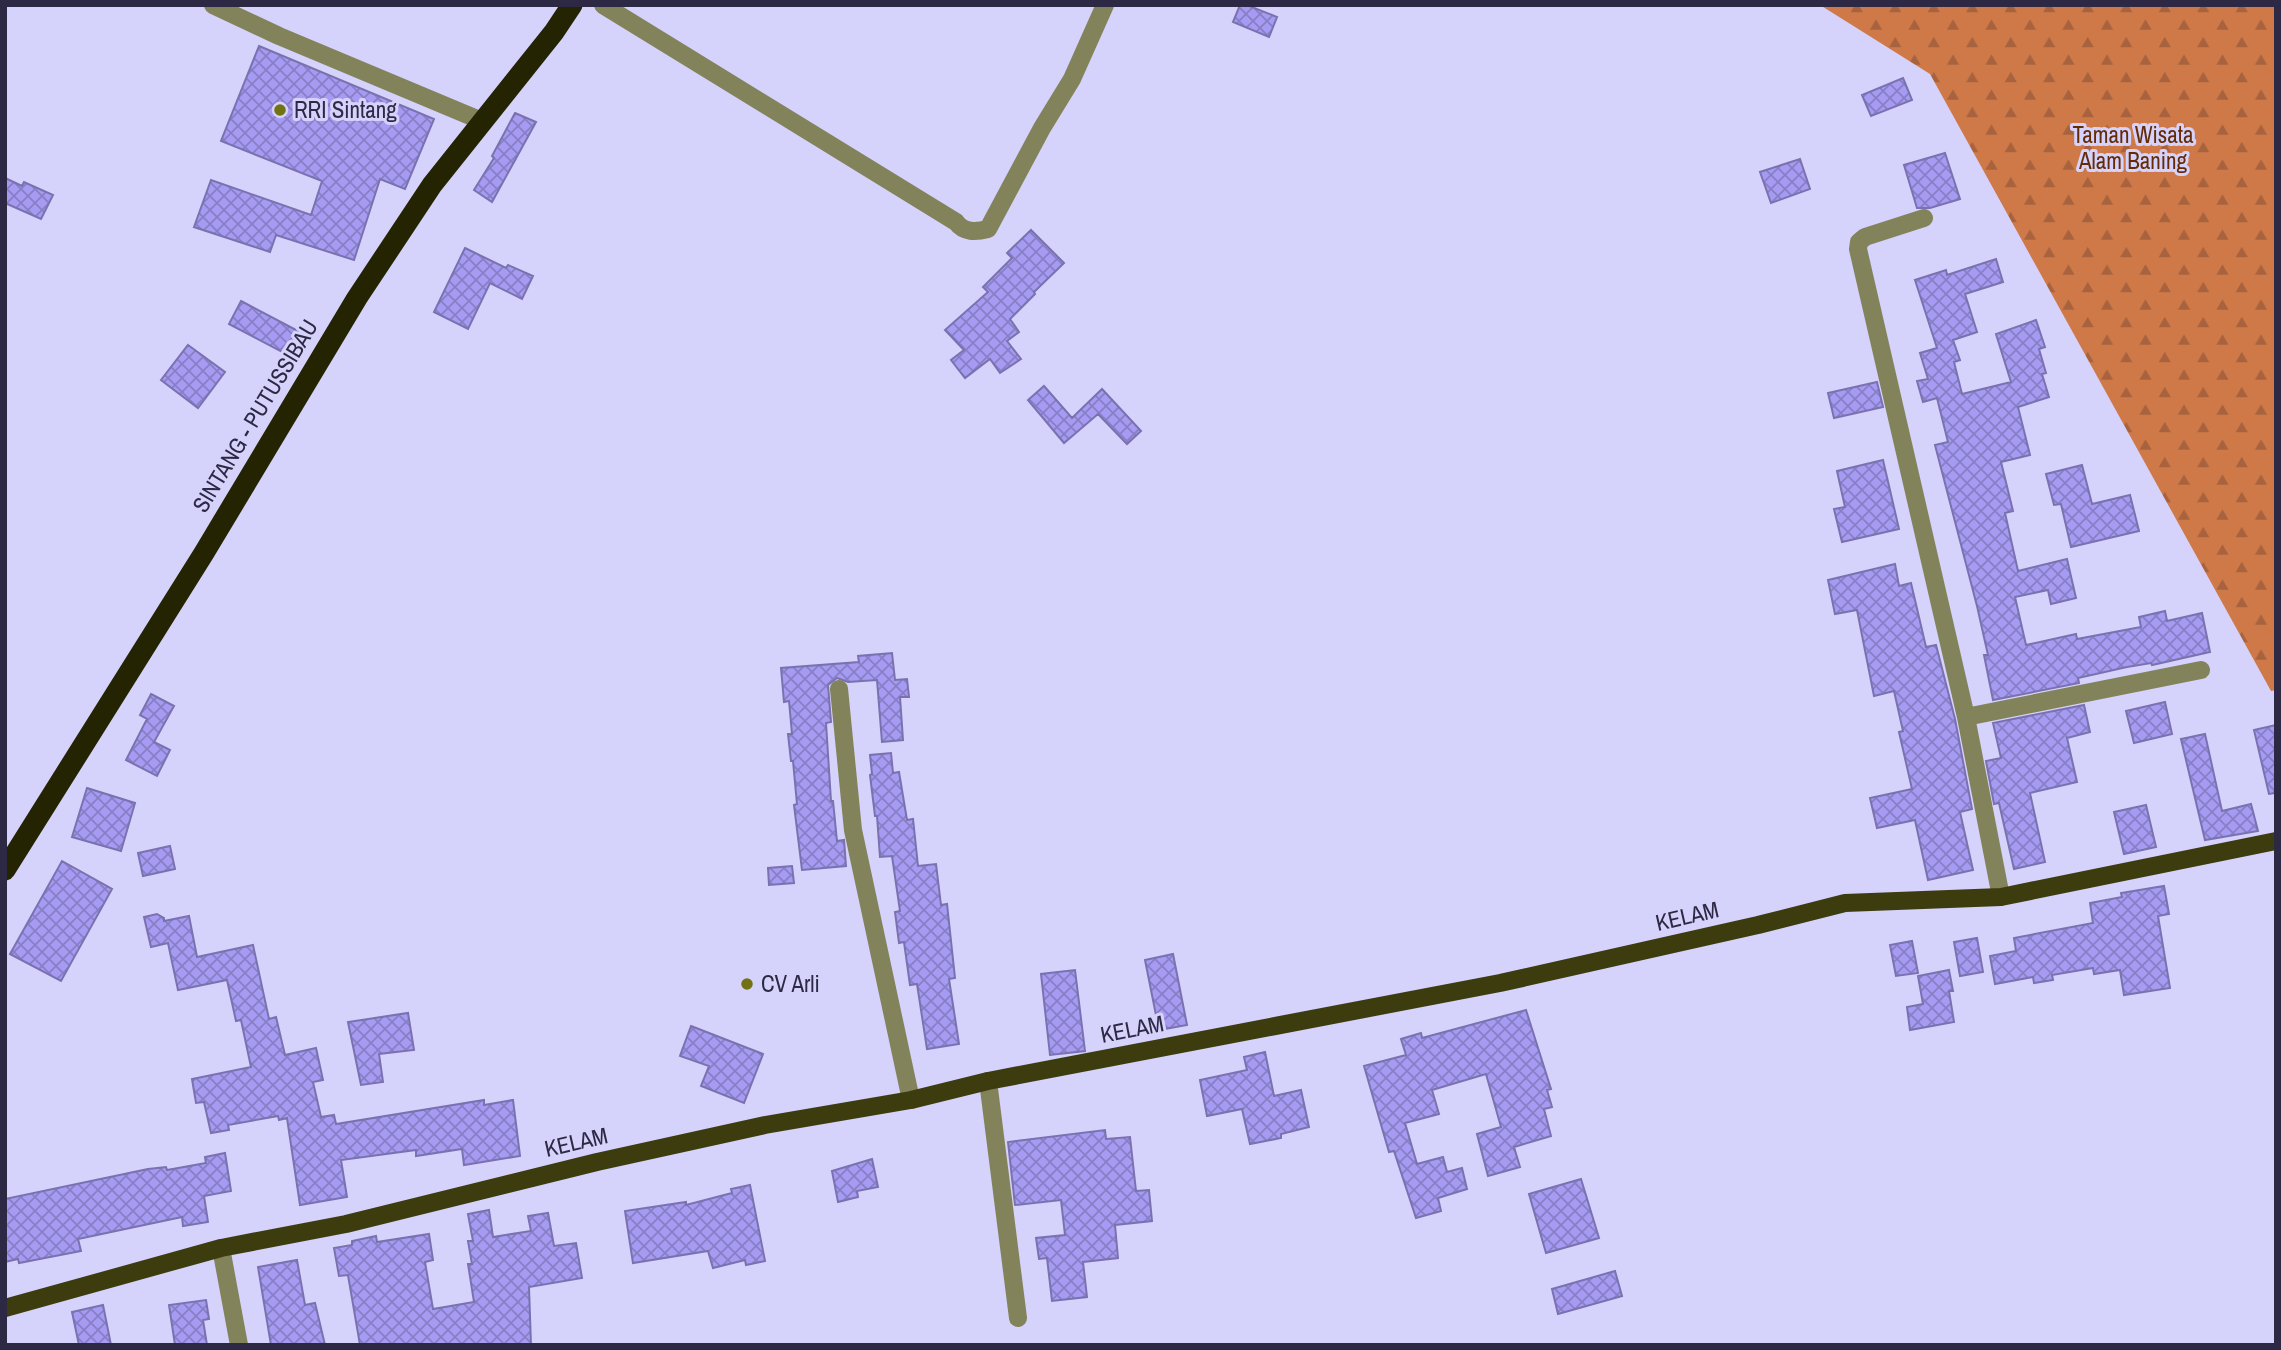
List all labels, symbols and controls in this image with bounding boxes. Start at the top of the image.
place label: RRI Sintang [294,94,397,125]
marker: RRI Sintang [272,102,288,118]
park label: Taman Wisata Alam Baning [2073,119,2194,176]
street label: SINTANG - PUTUSSIBAU [185,314,324,518]
street label: KELAM [1652,893,1722,938]
place label: CV Arli [761,968,820,999]
marker: CV Arli [739,976,755,992]
street label: KELAM [1098,1007,1166,1050]
street label: KELAM [541,1119,611,1164]

